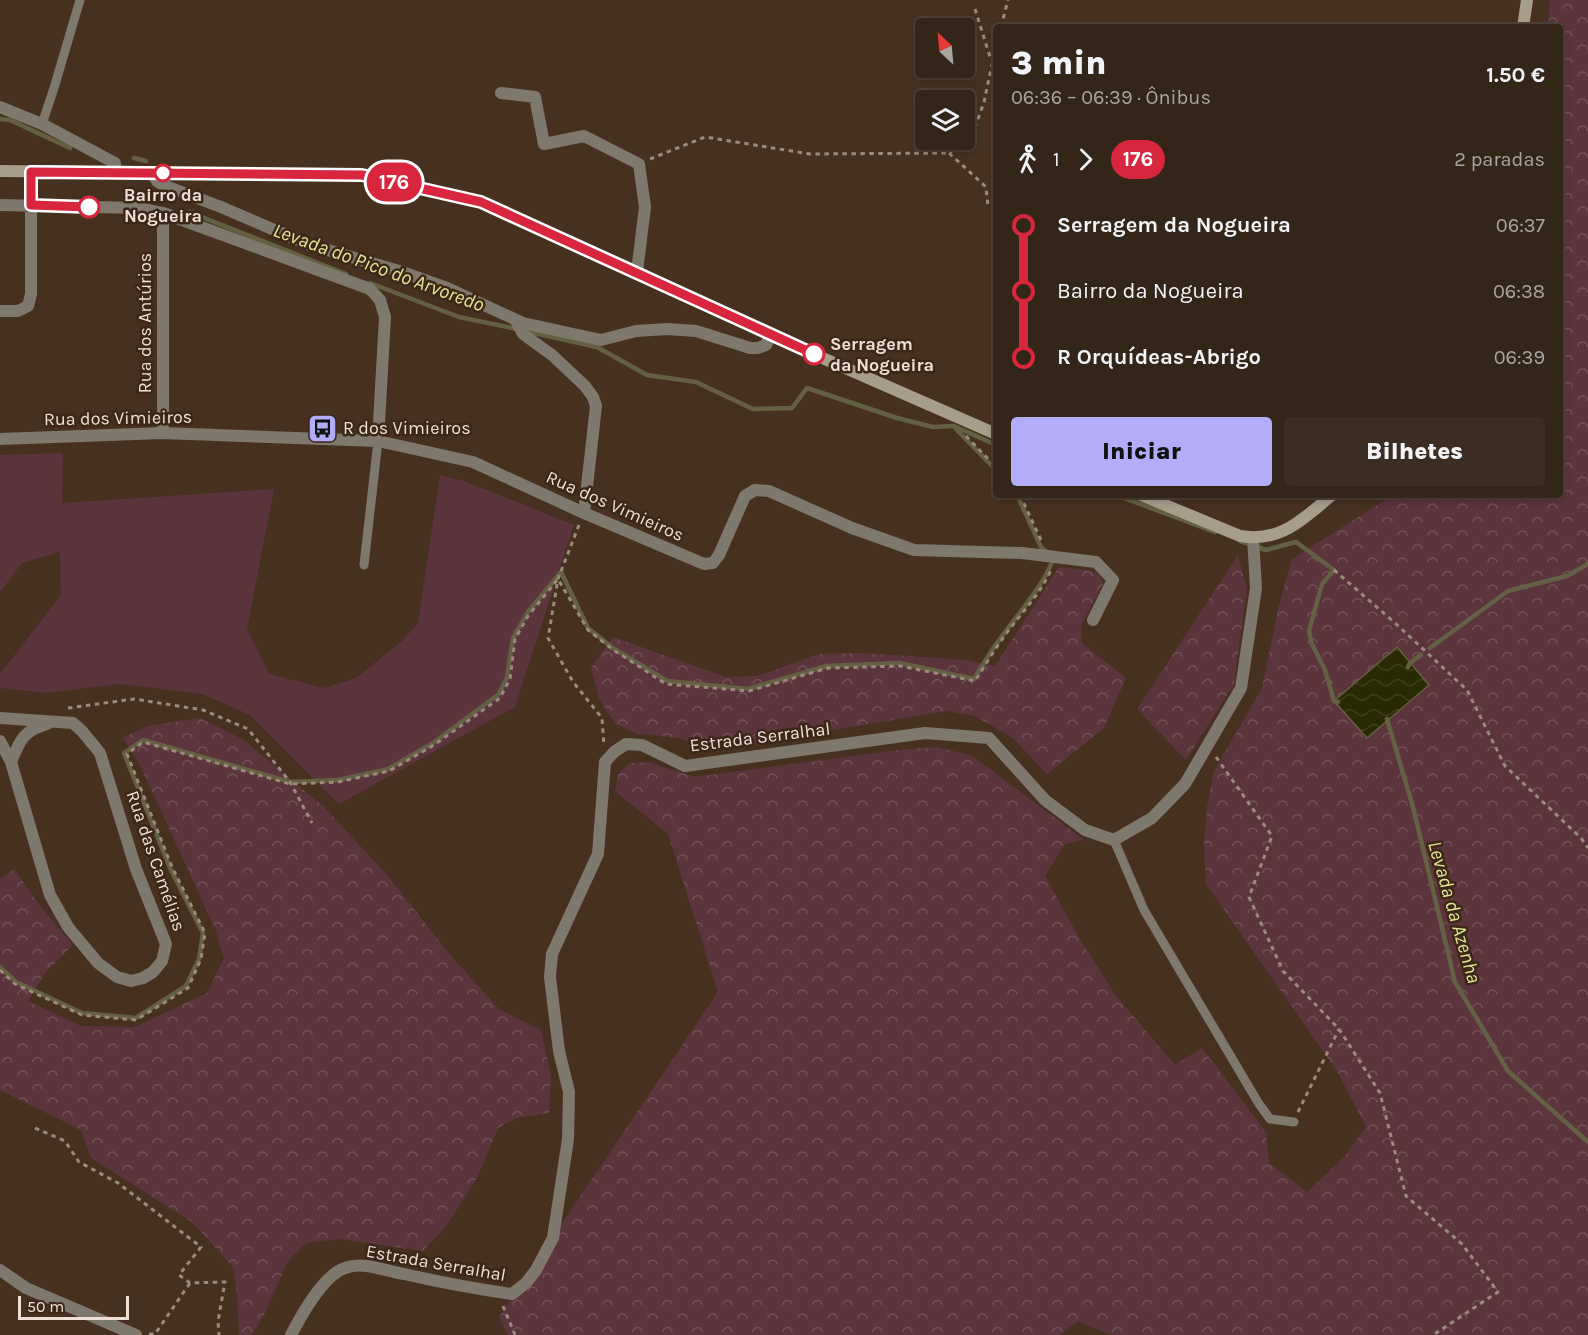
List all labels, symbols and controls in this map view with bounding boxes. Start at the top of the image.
north arrow [915,18,975,78]
map controls [915,18,975,150]
text: 3 min [1011,44,1106,82]
text: 1.50 € [1486,62,1545,88]
text: 06:36 – 06:39 · Ônibus [1011,86,1211,109]
button: layers [915,90,975,150]
icon: walk [1011,143,1044,176]
icon: forward [1069,143,1102,176]
text: 176 [1123,147,1153,171]
text: 1 [1053,148,1060,171]
text: 2 paradas [1454,148,1545,171]
line badge: 176 [360,162,428,201]
marker: Bairro da Nogueira [154,164,172,182]
text: 176 [379,170,409,194]
place label: Bairro da Nogueira [124,184,202,227]
unlabelled marker [78,196,100,218]
text: Serragem da Nogueira [1057,212,1291,238]
text: 06:37 [1496,214,1545,237]
water label: Levada do Pico do Arvoredo [270,219,488,316]
street label: Rua dos Antúrios [134,253,156,393]
text: Bairro da Nogueira [1057,278,1244,304]
text: 06:38 [1493,280,1545,303]
place label: Serragem da Nogueira [830,333,934,376]
marker: Serragem da Nogueira [803,343,825,365]
text: R Orquídeas-Abrigo [1057,344,1261,370]
text: 06:39 [1494,346,1545,369]
street label: Rua dos Vimieiros [44,406,192,430]
bus stop icon: R dos Vimieiros [306,412,338,444]
place label: R dos Vimieiros [343,417,471,439]
button: Iniciar [1011,417,1272,486]
button: Bilhetes [1284,417,1545,486]
street label: Rua dos Vimieiros [543,466,687,546]
street label: Estrada Serralhal [688,717,832,757]
street label: Rua das Camélias [122,788,190,934]
water label: Levada da Azenha [1423,838,1486,986]
street label: Estrada Serralhal [364,1240,508,1286]
scale bar [18,1293,129,1320]
text: 50 m [27,1297,64,1316]

